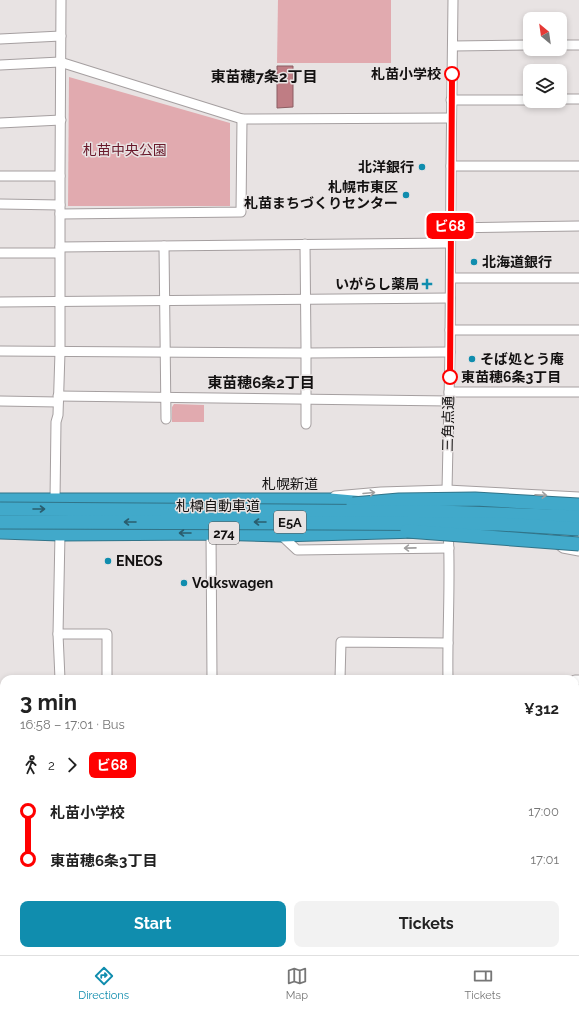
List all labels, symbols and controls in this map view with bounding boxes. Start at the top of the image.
north arrow [523,12,567,56]
map controls [523,12,567,108]
button: layers [523,64,567,108]
place label: 札苗小学校 [371,66,441,82]
marker: 札苗小学校 [444,66,460,82]
district label: 東苗穂7条2丁目 [211,68,317,86]
park label: 札苗中央公園 [83,142,167,158]
place label: 北洋銀行 [358,159,414,175]
marker: 北洋銀行 [417,162,427,172]
place label: 札幌市東区 札苗まちづくりセンター [244,179,398,211]
marker: 札幌市東区 札苗まちづくりセンター [401,190,411,200]
line badge: ビ68 [427,213,473,239]
text: ビ68 [435,218,465,234]
place label: 北海道銀行 [482,254,552,270]
marker: 北海道銀行 [469,257,479,267]
place label: いがらし薬局 [335,276,419,292]
marker: いがらし薬局 [422,279,432,289]
place label: そば処とう庵 [480,351,564,367]
marker: そば処とう庵 [467,354,477,364]
marker: 東苗穂6条3丁目 [442,369,458,385]
place label: 東苗穂6条3丁目 [461,369,561,385]
district label: 東苗穂6条2丁目 [207,374,315,392]
street label: 三角点通 [440,396,456,452]
street label: 札幌新道 [262,476,318,492]
one-way arrow [362,489,375,497]
one-way arrow [534,491,547,499]
street label: 札樽自動車道 [176,498,260,514]
one-way arrow [32,506,45,513]
road number: E5A [274,511,306,533]
one-way arrow [124,518,137,526]
one-way arrow [254,518,267,526]
road number: 274 [209,522,239,544]
one-way arrow [179,529,192,537]
one-way arrow [404,544,417,552]
place label: ENEOS [116,553,163,569]
marker: ENEOS [103,556,113,566]
place label: Volkswagen [192,575,273,591]
marker: Volkswagen [179,578,189,588]
text: 3 min [20,689,77,715]
text: ¥312 [524,700,559,718]
text: 16:58 – 17:01 · Bus [20,717,125,732]
icon: walk [20,754,42,776]
icon: forward [61,754,83,776]
text: ビ68 [97,757,128,773]
text: 2 [48,758,55,773]
text: 札苗小学校 [50,804,125,822]
text: 17:00 [528,804,559,819]
text: 東苗穂6条3丁目 [50,852,157,870]
text: 17:01 [531,852,559,867]
button: Start [20,901,286,947]
button: Tickets [294,901,559,947]
tab: Directions [78,965,129,1002]
tab: Map [286,965,308,1002]
tab: Tickets [465,965,501,1002]

